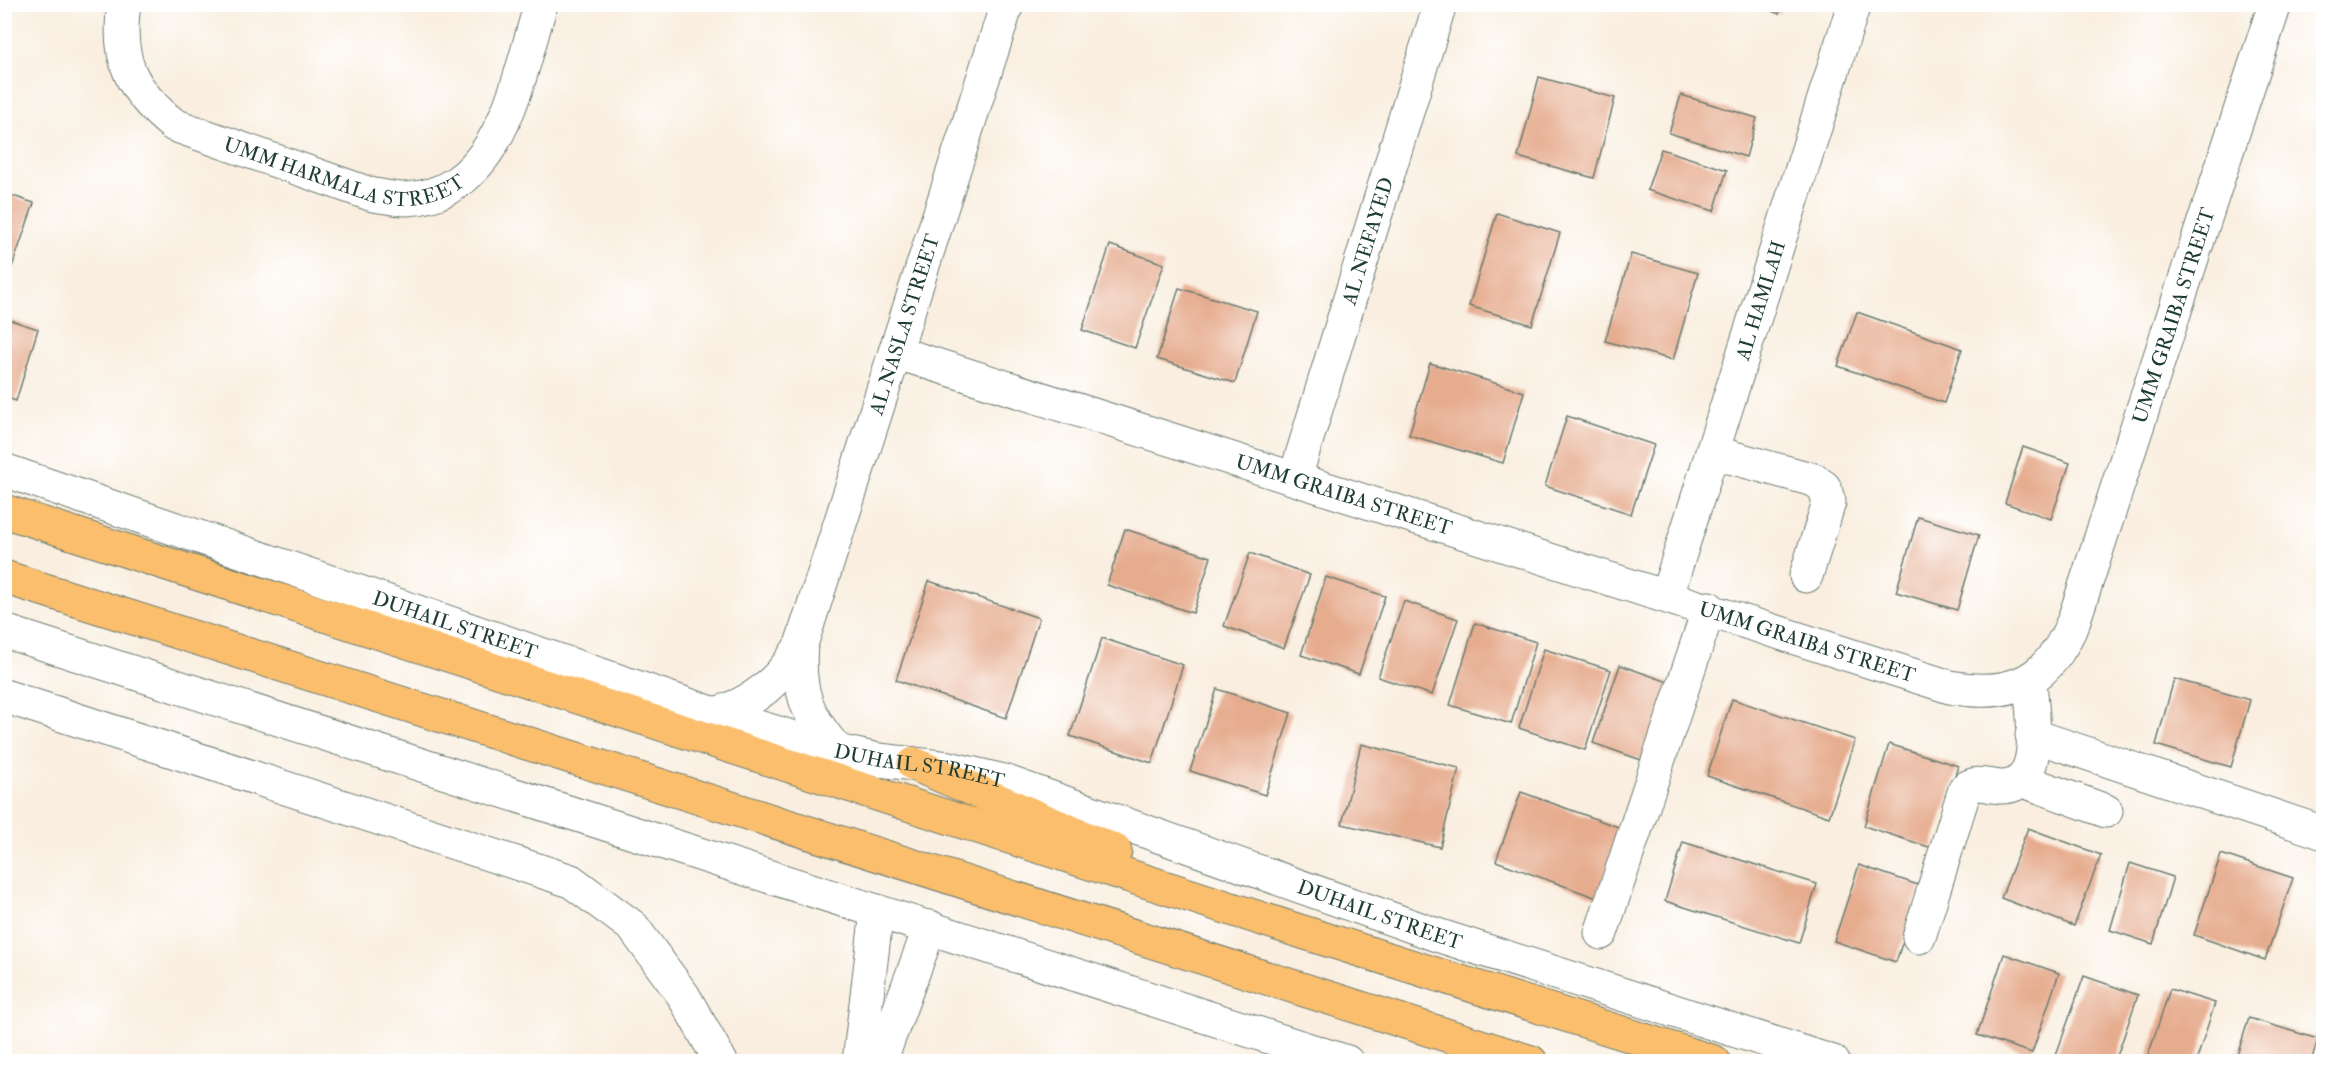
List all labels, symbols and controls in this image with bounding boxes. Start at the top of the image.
street label: UMM HARMALA STREET [220,131,469,212]
street label: AL NEFAYED [1336,174,1399,309]
street label: UMM GRAIBA STREET [2126,204,2220,427]
street label: AL NASLA STREET [863,231,945,419]
street label: AL HAMLAH [1729,238,1791,364]
street label: UMM GRAIBA STREET [1233,448,1455,541]
street label: DUHAIL STREET [369,585,541,665]
street label: UMM GRAIBA STREET [1696,596,1919,688]
street label: DUHAIL STREET [832,738,1007,793]
street label: DUHAIL STREET [1294,874,1465,955]

